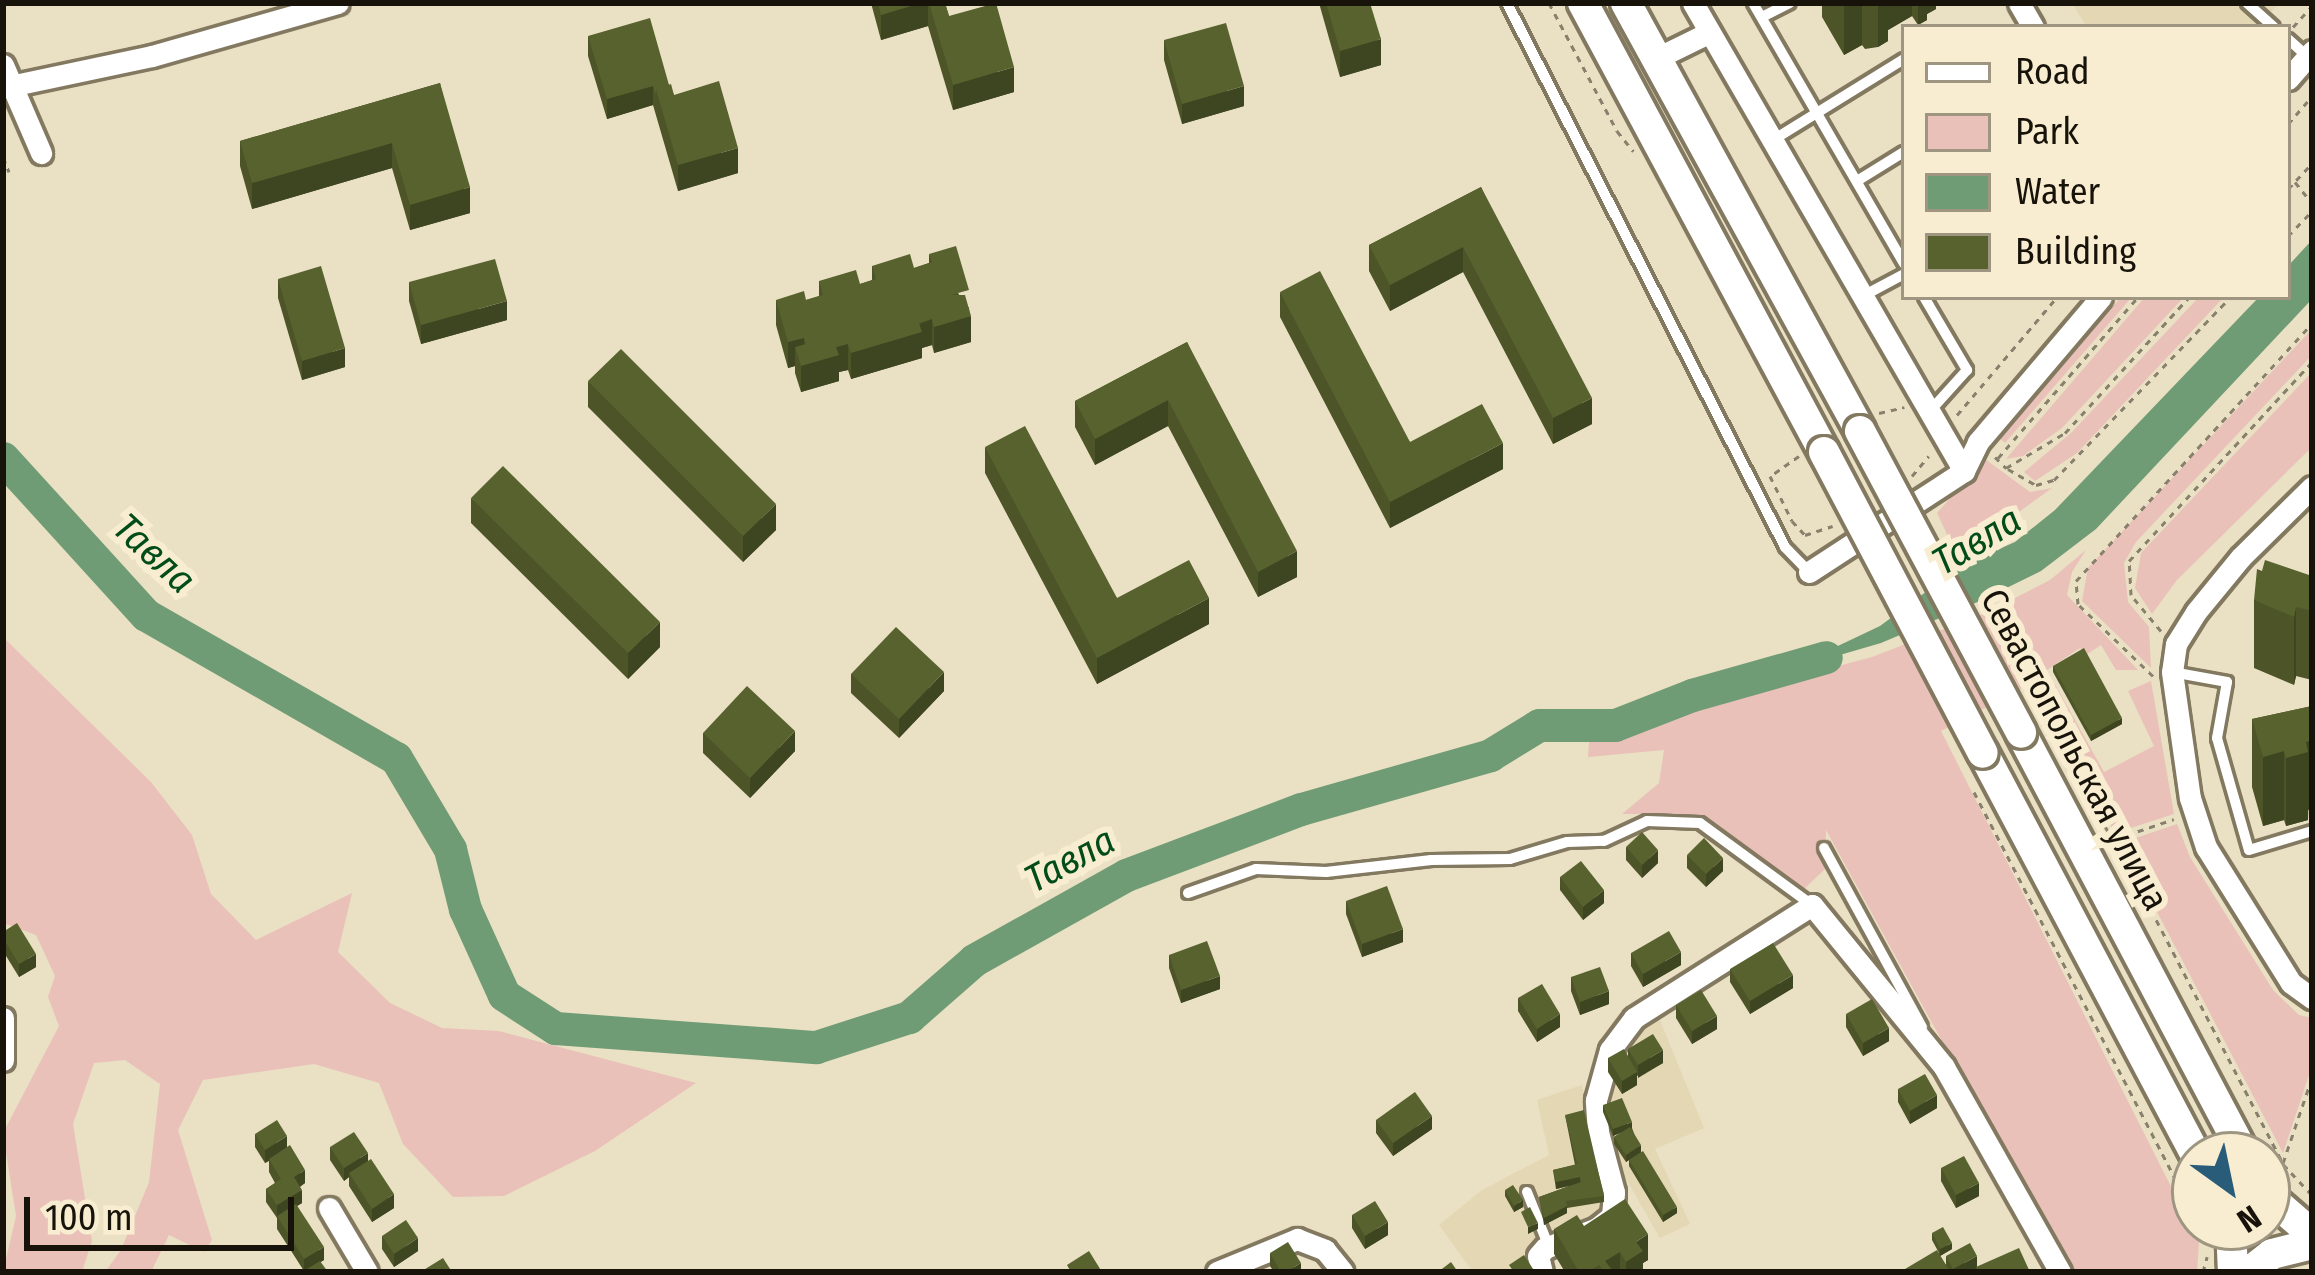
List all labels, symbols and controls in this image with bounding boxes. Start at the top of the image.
legend [1901,24,2291,300]
text: Road [2015,50,2090,94]
text: Park [2015,110,2079,154]
text: Water [2015,170,2100,214]
text: Building [2015,230,2136,274]
water label: Тавла [1924,496,2030,586]
water label: Тавла [103,504,205,604]
street label: Севастопольская улица [1971,582,2177,918]
water label: Тавла [1017,817,1123,903]
north arrow [2171,1131,2291,1251]
scale bar [30,1173,300,1247]
text: 100 m [45,1196,133,1240]
text: N [2230,1197,2268,1241]

